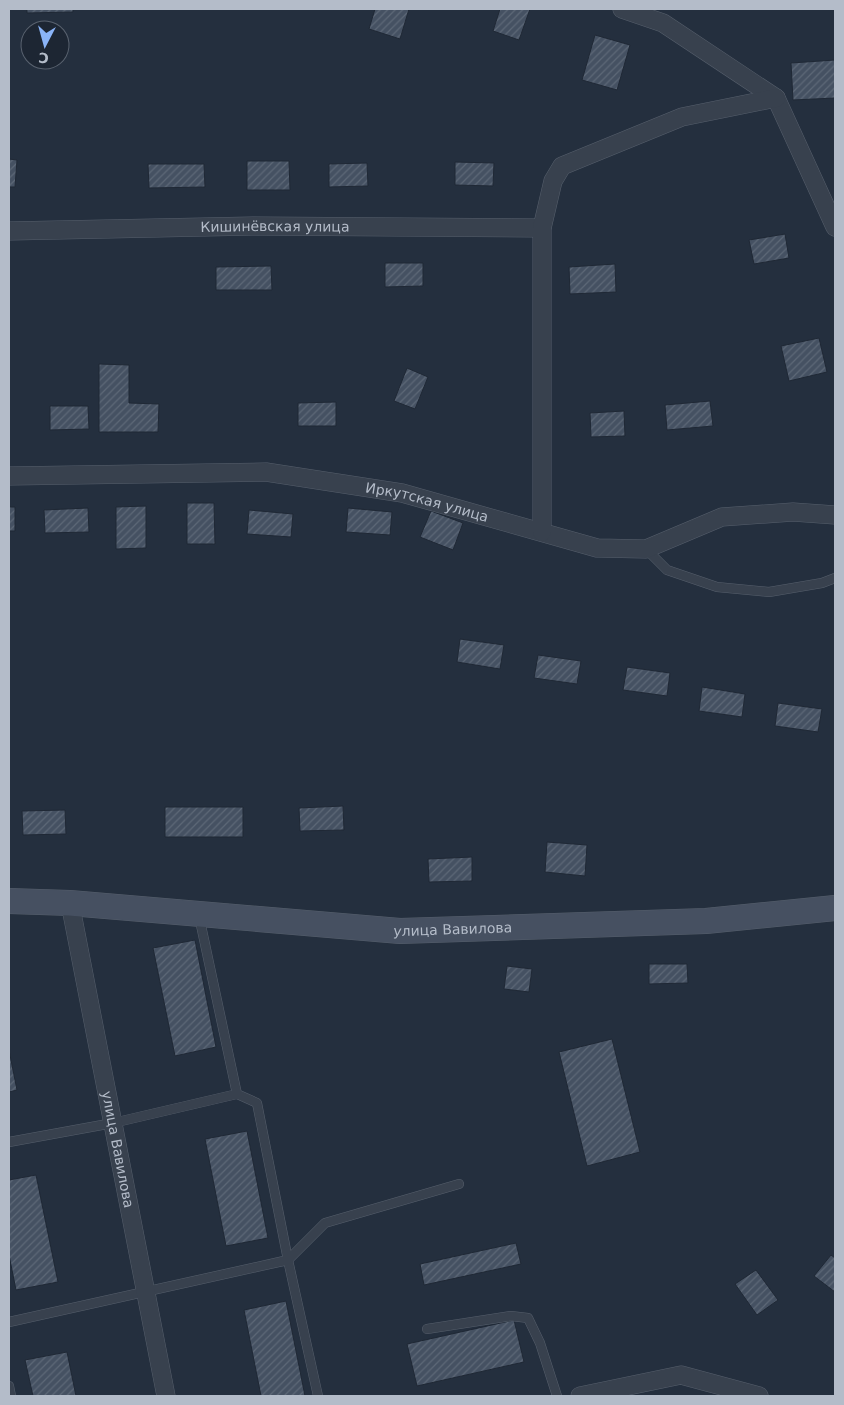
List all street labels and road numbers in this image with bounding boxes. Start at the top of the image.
street label: Кишинёвская улица [200,218,350,235]
street label: Иркутская улица [364,479,490,525]
street label: улица Вавилова [393,919,512,939]
street label: улица Вавилова [99,1089,137,1209]

